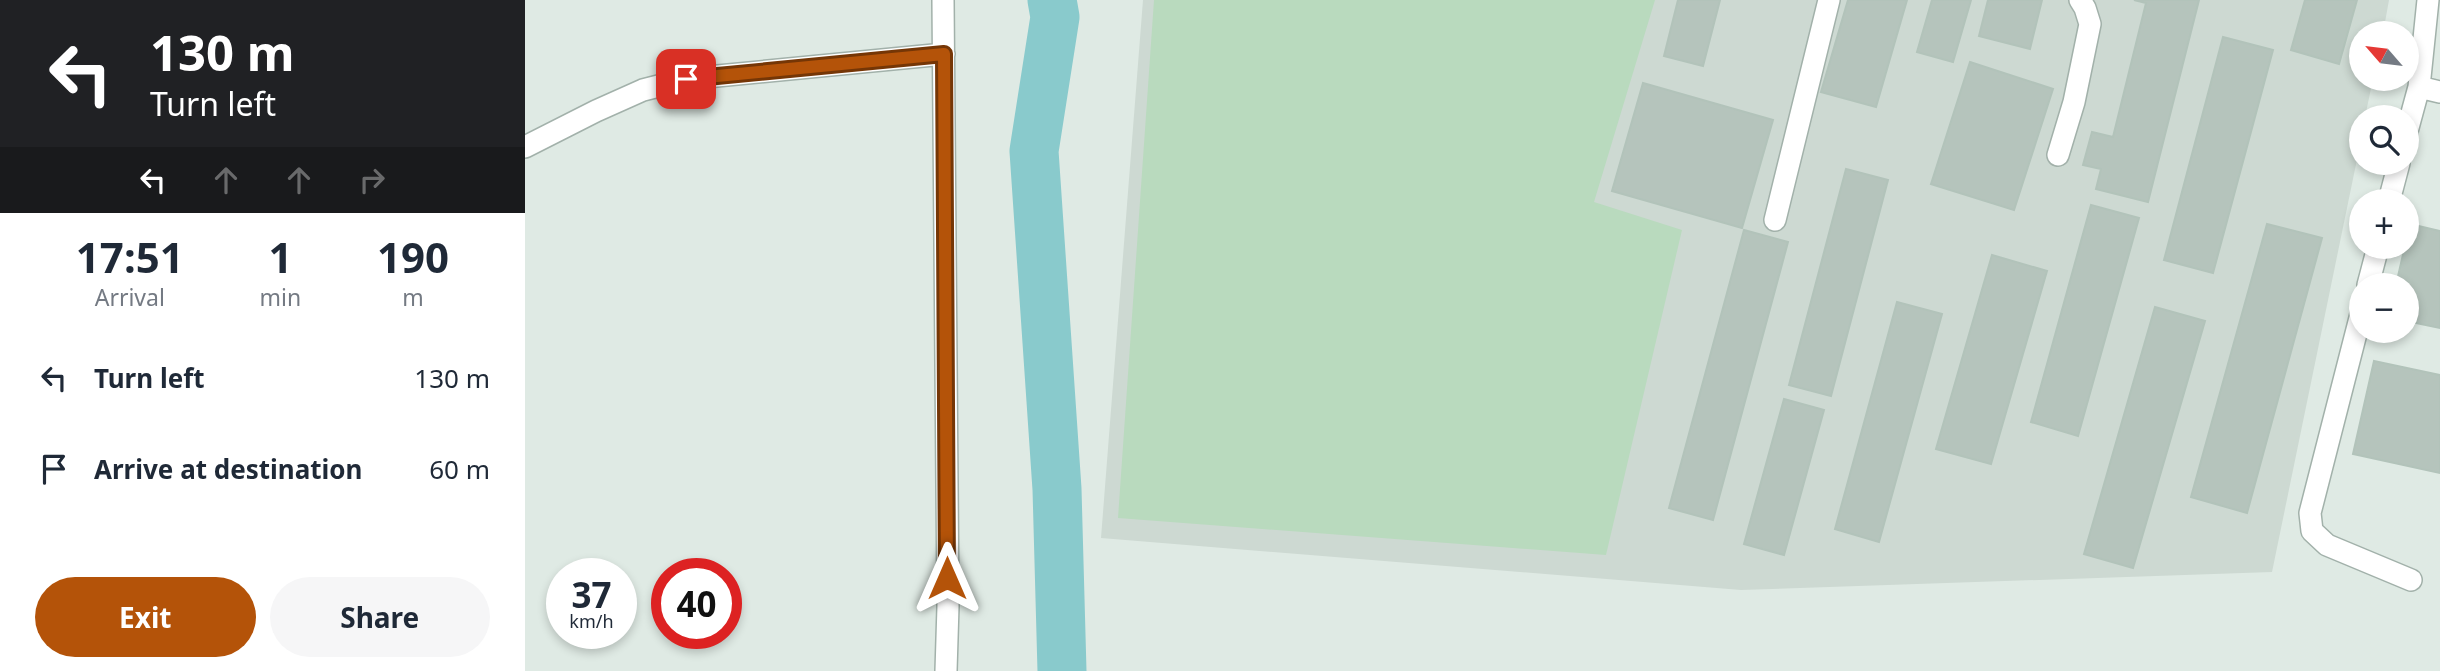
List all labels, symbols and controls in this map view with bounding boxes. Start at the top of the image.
text: 130 m [150,19,295,85]
north arrow [2349,21,2419,91]
map controls [2349,21,2419,343]
icon: left [35,28,126,119]
pin [656,49,716,109]
icon: arrive [667,60,705,98]
text: Turn left [150,82,276,125]
button: search [2349,105,2419,175]
icon: left [134,161,172,199]
icon: ahead [207,161,245,199]
icon: ahead [280,161,318,199]
icon: right [353,161,391,199]
button: + [2349,189,2419,259]
text: 17:51 [76,228,184,285]
text: 1 [268,228,292,285]
text: 190 [377,228,449,285]
button: − [2349,273,2419,343]
text: Arrival [95,281,165,313]
text: min [260,281,301,313]
text: m [402,281,424,313]
icon: left [35,359,73,397]
text: Turn left [94,360,205,396]
text: 130 m [414,360,490,396]
icon: arrive [35,450,73,488]
text: Arrive at destination [94,451,363,487]
text: 60 m [429,451,490,487]
position arrow [910,541,984,615]
speed limit sign: 40 [651,558,742,649]
text: 37 [571,571,612,618]
button: Exit [35,577,256,657]
button: Share [270,577,490,657]
text: km/h [569,609,614,633]

